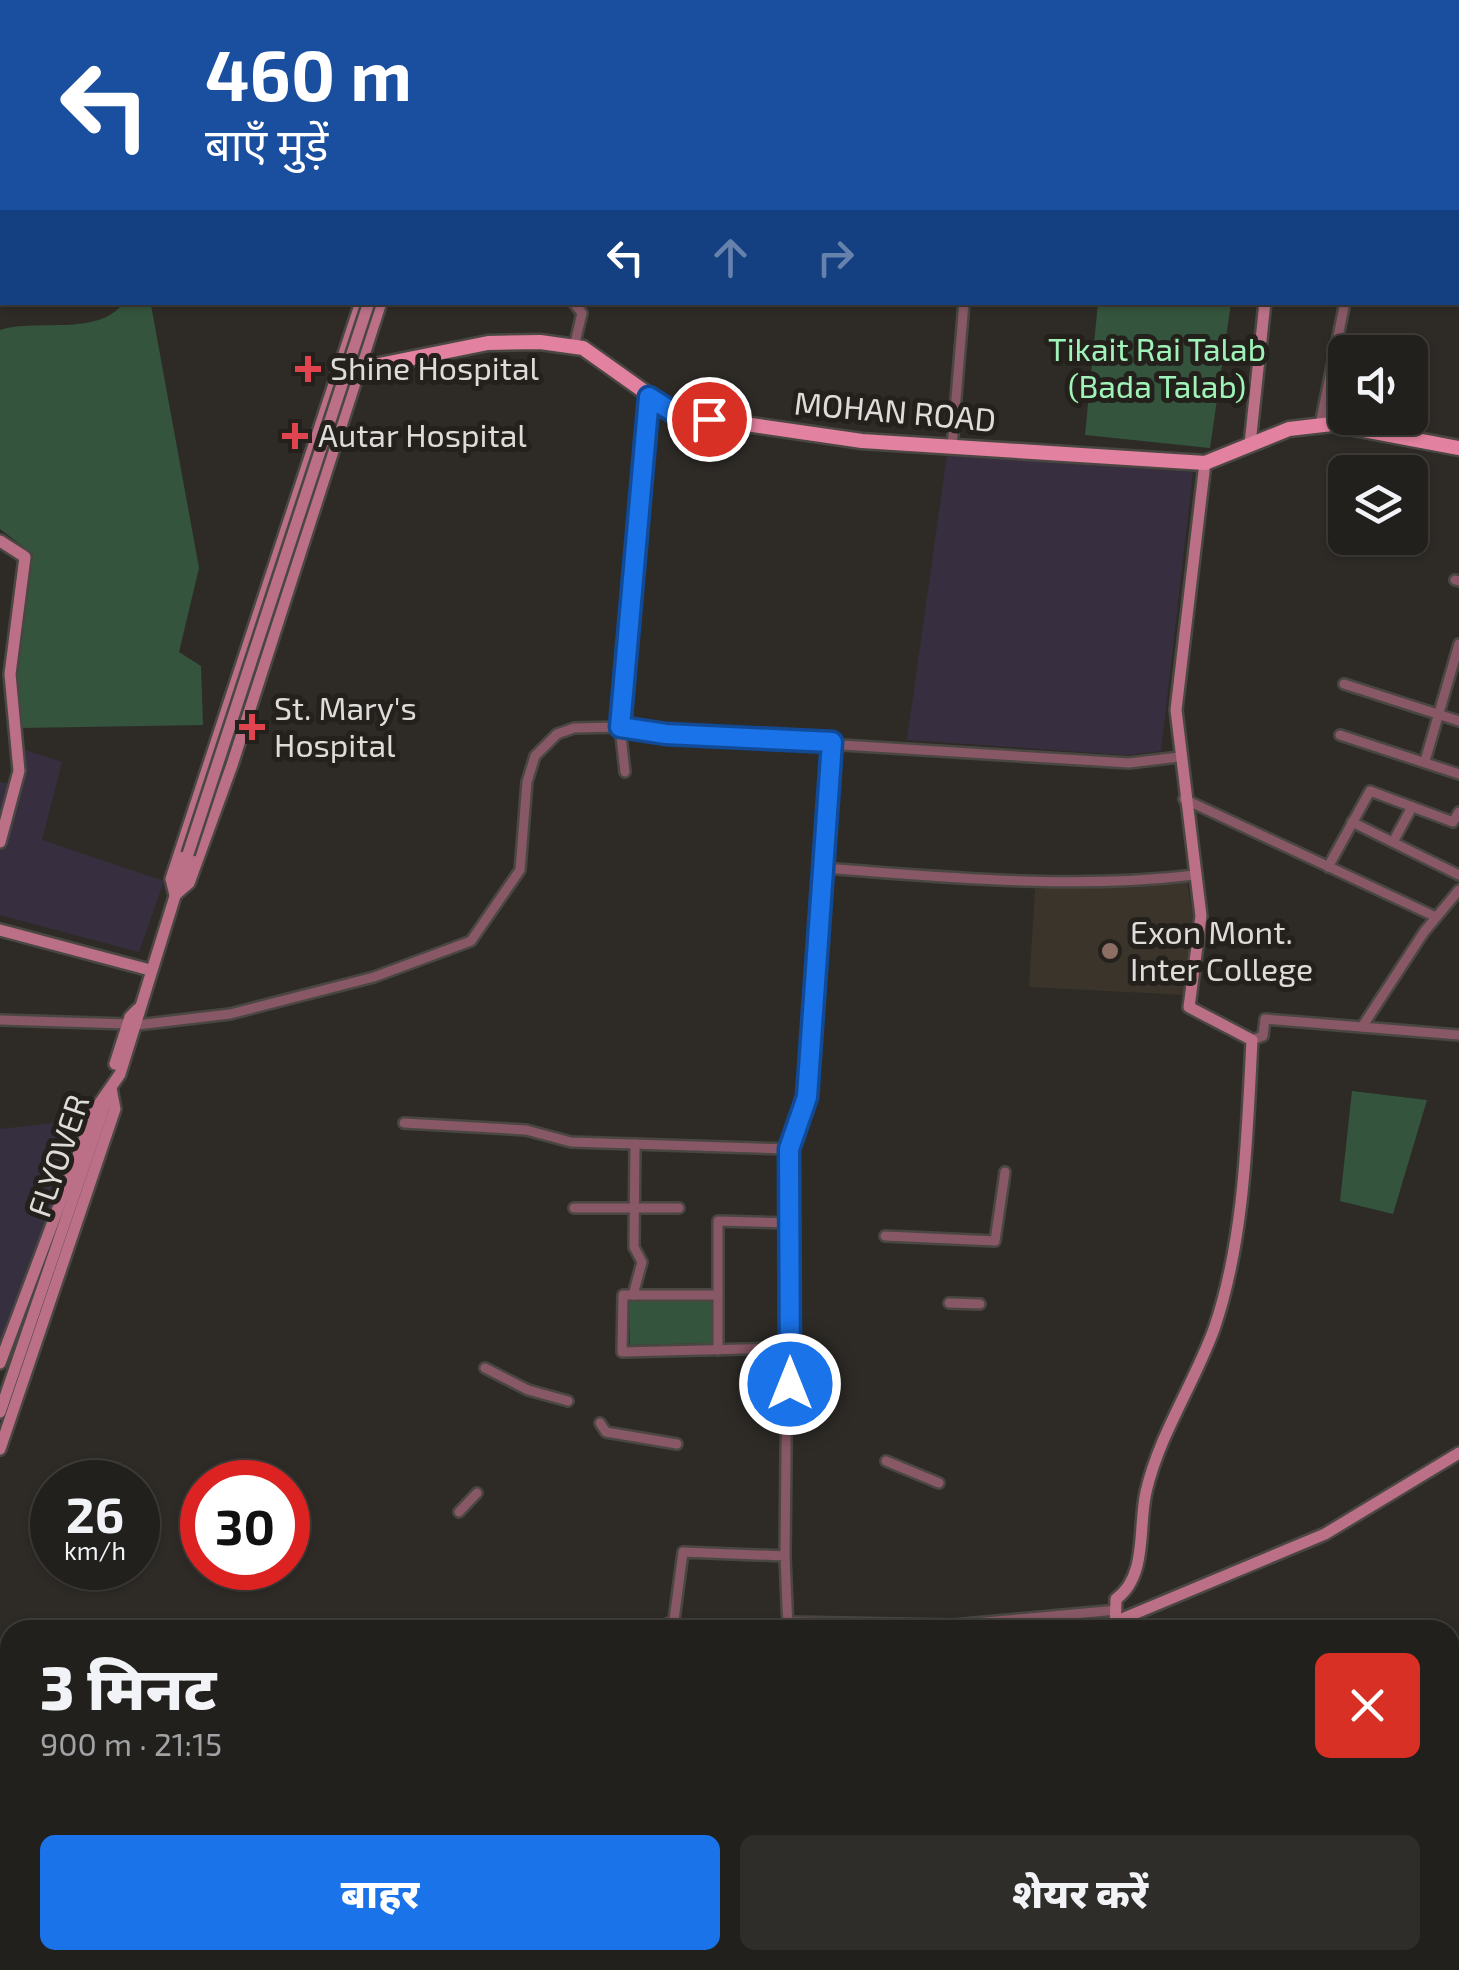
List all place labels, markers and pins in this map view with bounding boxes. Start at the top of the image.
place label: Shine Hospital [330,348,539,386]
marker: Shine Hospital [295,356,321,382]
pin [667,377,752,462]
place label: Autar Hospital [318,415,527,453]
marker: Autar Hospital [282,423,308,449]
place label: St. Mary's Hospital [274,688,417,763]
marker: St. Mary's Hospital [239,714,265,740]
place label: Exon Mont. Inter College [1130,912,1313,987]
marker: Exon Mont. Inter College [1099,940,1121,962]

